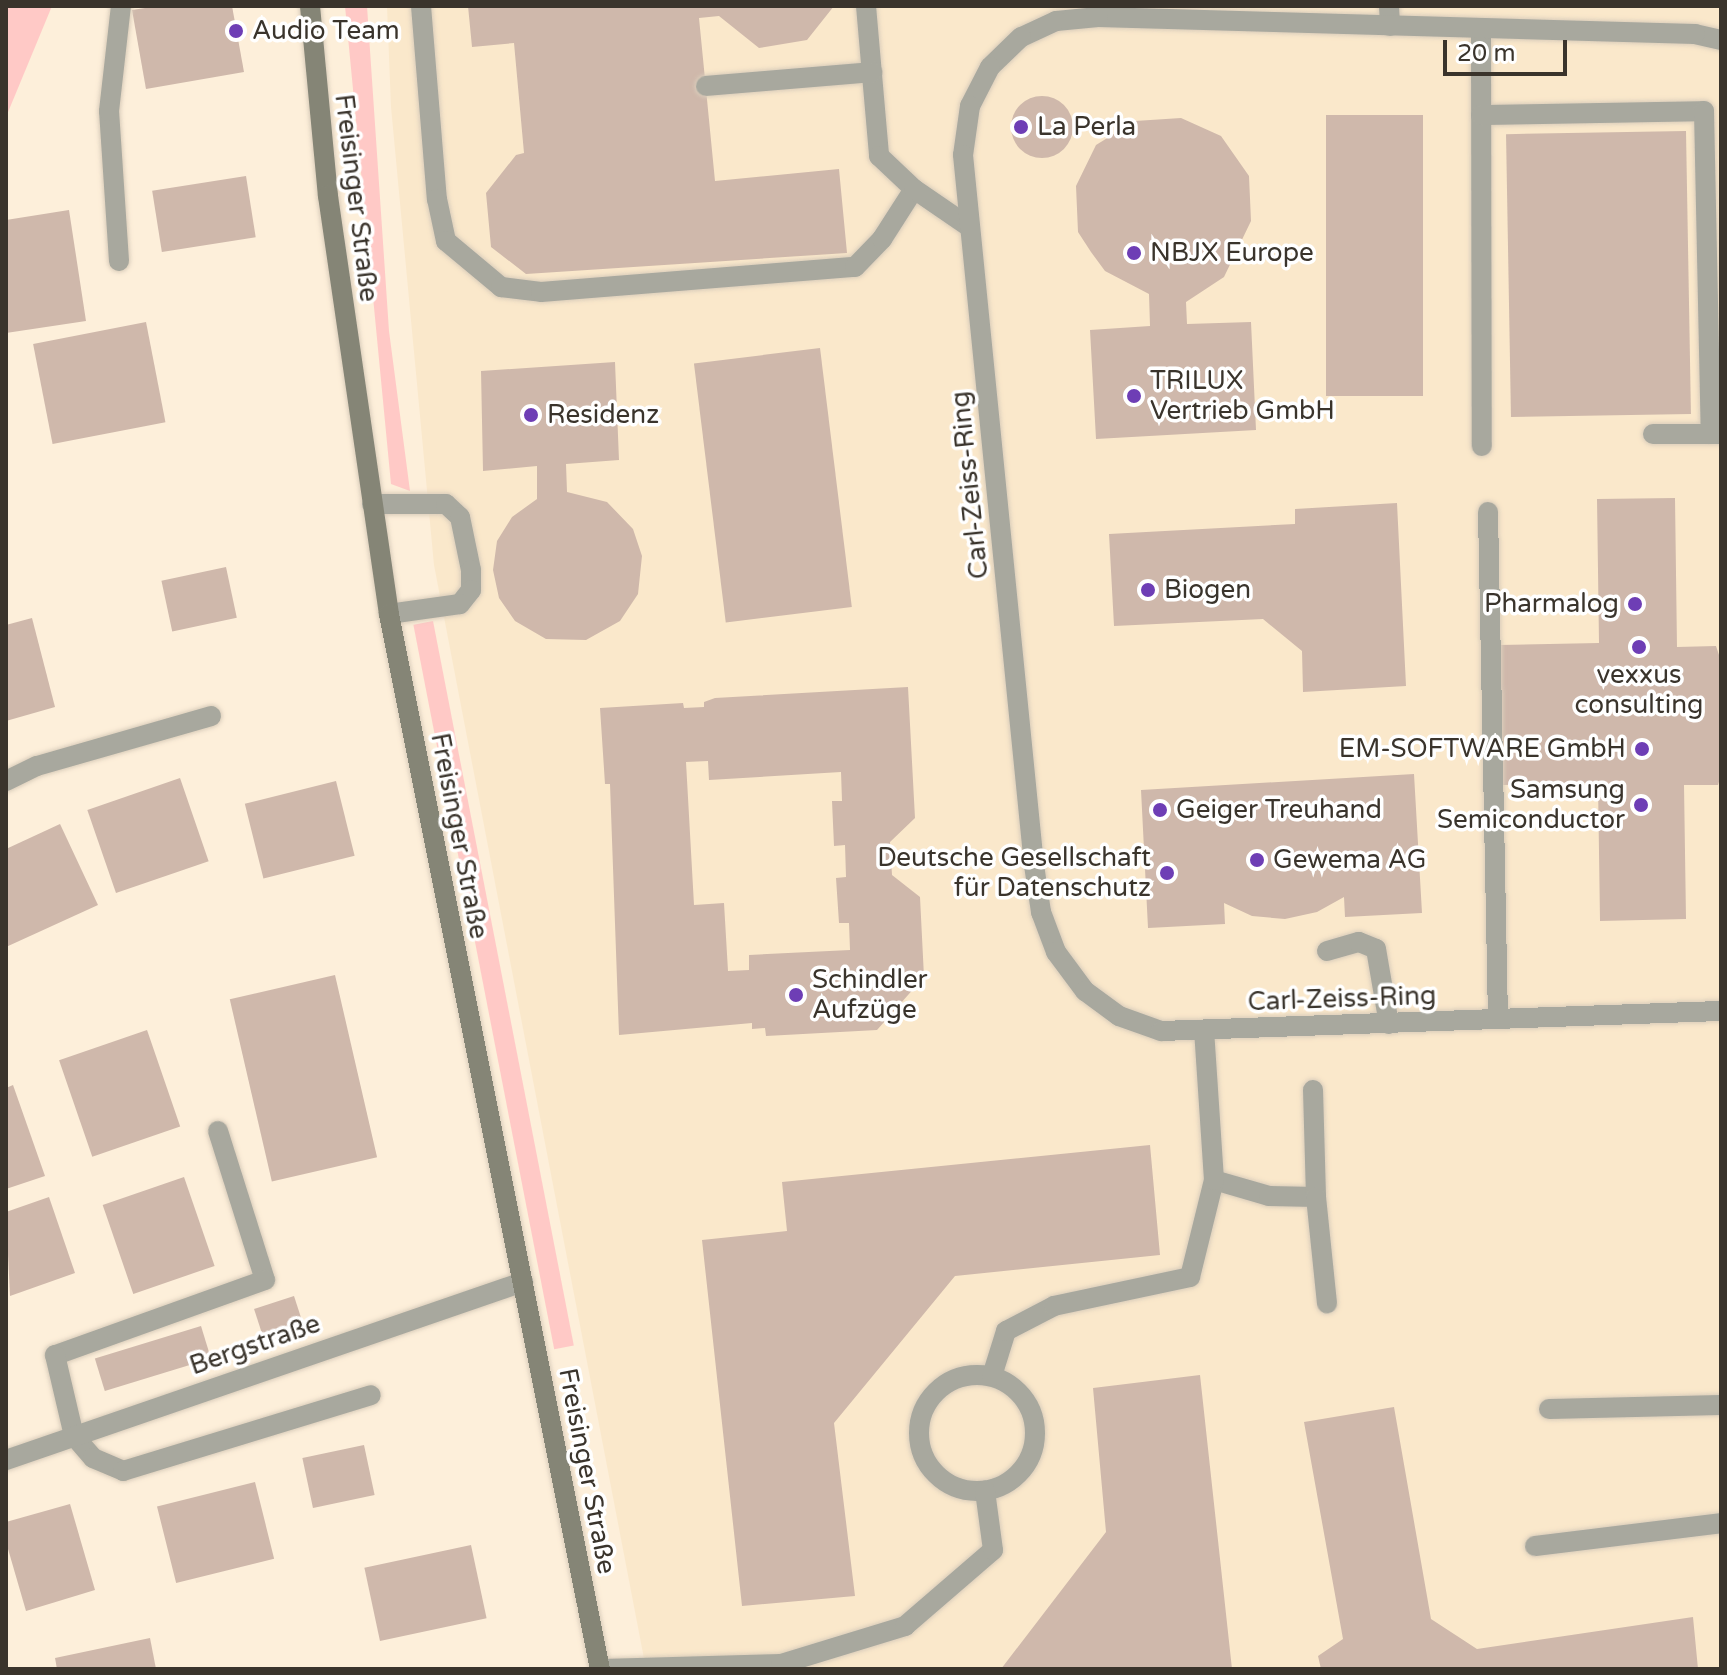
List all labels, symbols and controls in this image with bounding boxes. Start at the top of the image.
place label: Audio Team [252,15,400,47]
marker: Audio Team [227,22,245,40]
scale bar [1447,24,1571,74]
text: 20 m [1457,39,1515,68]
street label: Freisinger Straße [328,92,384,304]
place label: La Perla [1037,111,1136,143]
marker: La Perla [1012,118,1030,136]
place label: NBJX Europe [1150,237,1314,269]
marker: NBJX Europe [1125,244,1143,262]
place label: TRILUX Vertrieb GmbH [1150,365,1335,426]
marker: TRILUX Vertrieb GmbH [1125,387,1143,405]
street label: Carl-Zeiss-Ring [945,390,995,580]
place label: Residenz [547,399,659,431]
marker: Residenz [522,406,540,424]
place label: Biogen [1164,574,1251,606]
marker: Biogen [1139,581,1157,599]
place label: Pharmalog [1484,588,1619,620]
marker: Pharmalog [1626,595,1644,613]
marker: vexxus consulting [1630,638,1648,656]
place label: vexxus consulting [1575,659,1703,720]
street label: Freisinger Straße [424,730,494,942]
place label: EM-SOFTWARE GmbH [1339,733,1626,765]
marker: EM-SOFTWARE GmbH [1633,740,1651,758]
place label: Samsung Semiconductor [1437,774,1625,836]
place label: Geiger Treuhand [1176,794,1382,826]
marker: Samsung Semiconductor [1632,796,1650,814]
marker: Geiger Treuhand [1151,801,1169,819]
place label: Deutsche Gesellschaft für Datenschutz [877,842,1151,904]
place label: Gewema AG [1273,844,1426,876]
marker: Gewema AG [1248,851,1266,869]
marker: Deutsche Gesellschaft für Datenschutz [1158,864,1176,882]
place label: Schindler Aufzüge [812,964,928,1026]
street label: Carl-Zeiss-Ring [1247,980,1437,1018]
marker: Schindler Aufzüge [787,986,805,1004]
street label: Bergstraße [186,1308,324,1382]
street label: Freisinger Straße [552,1365,622,1577]

